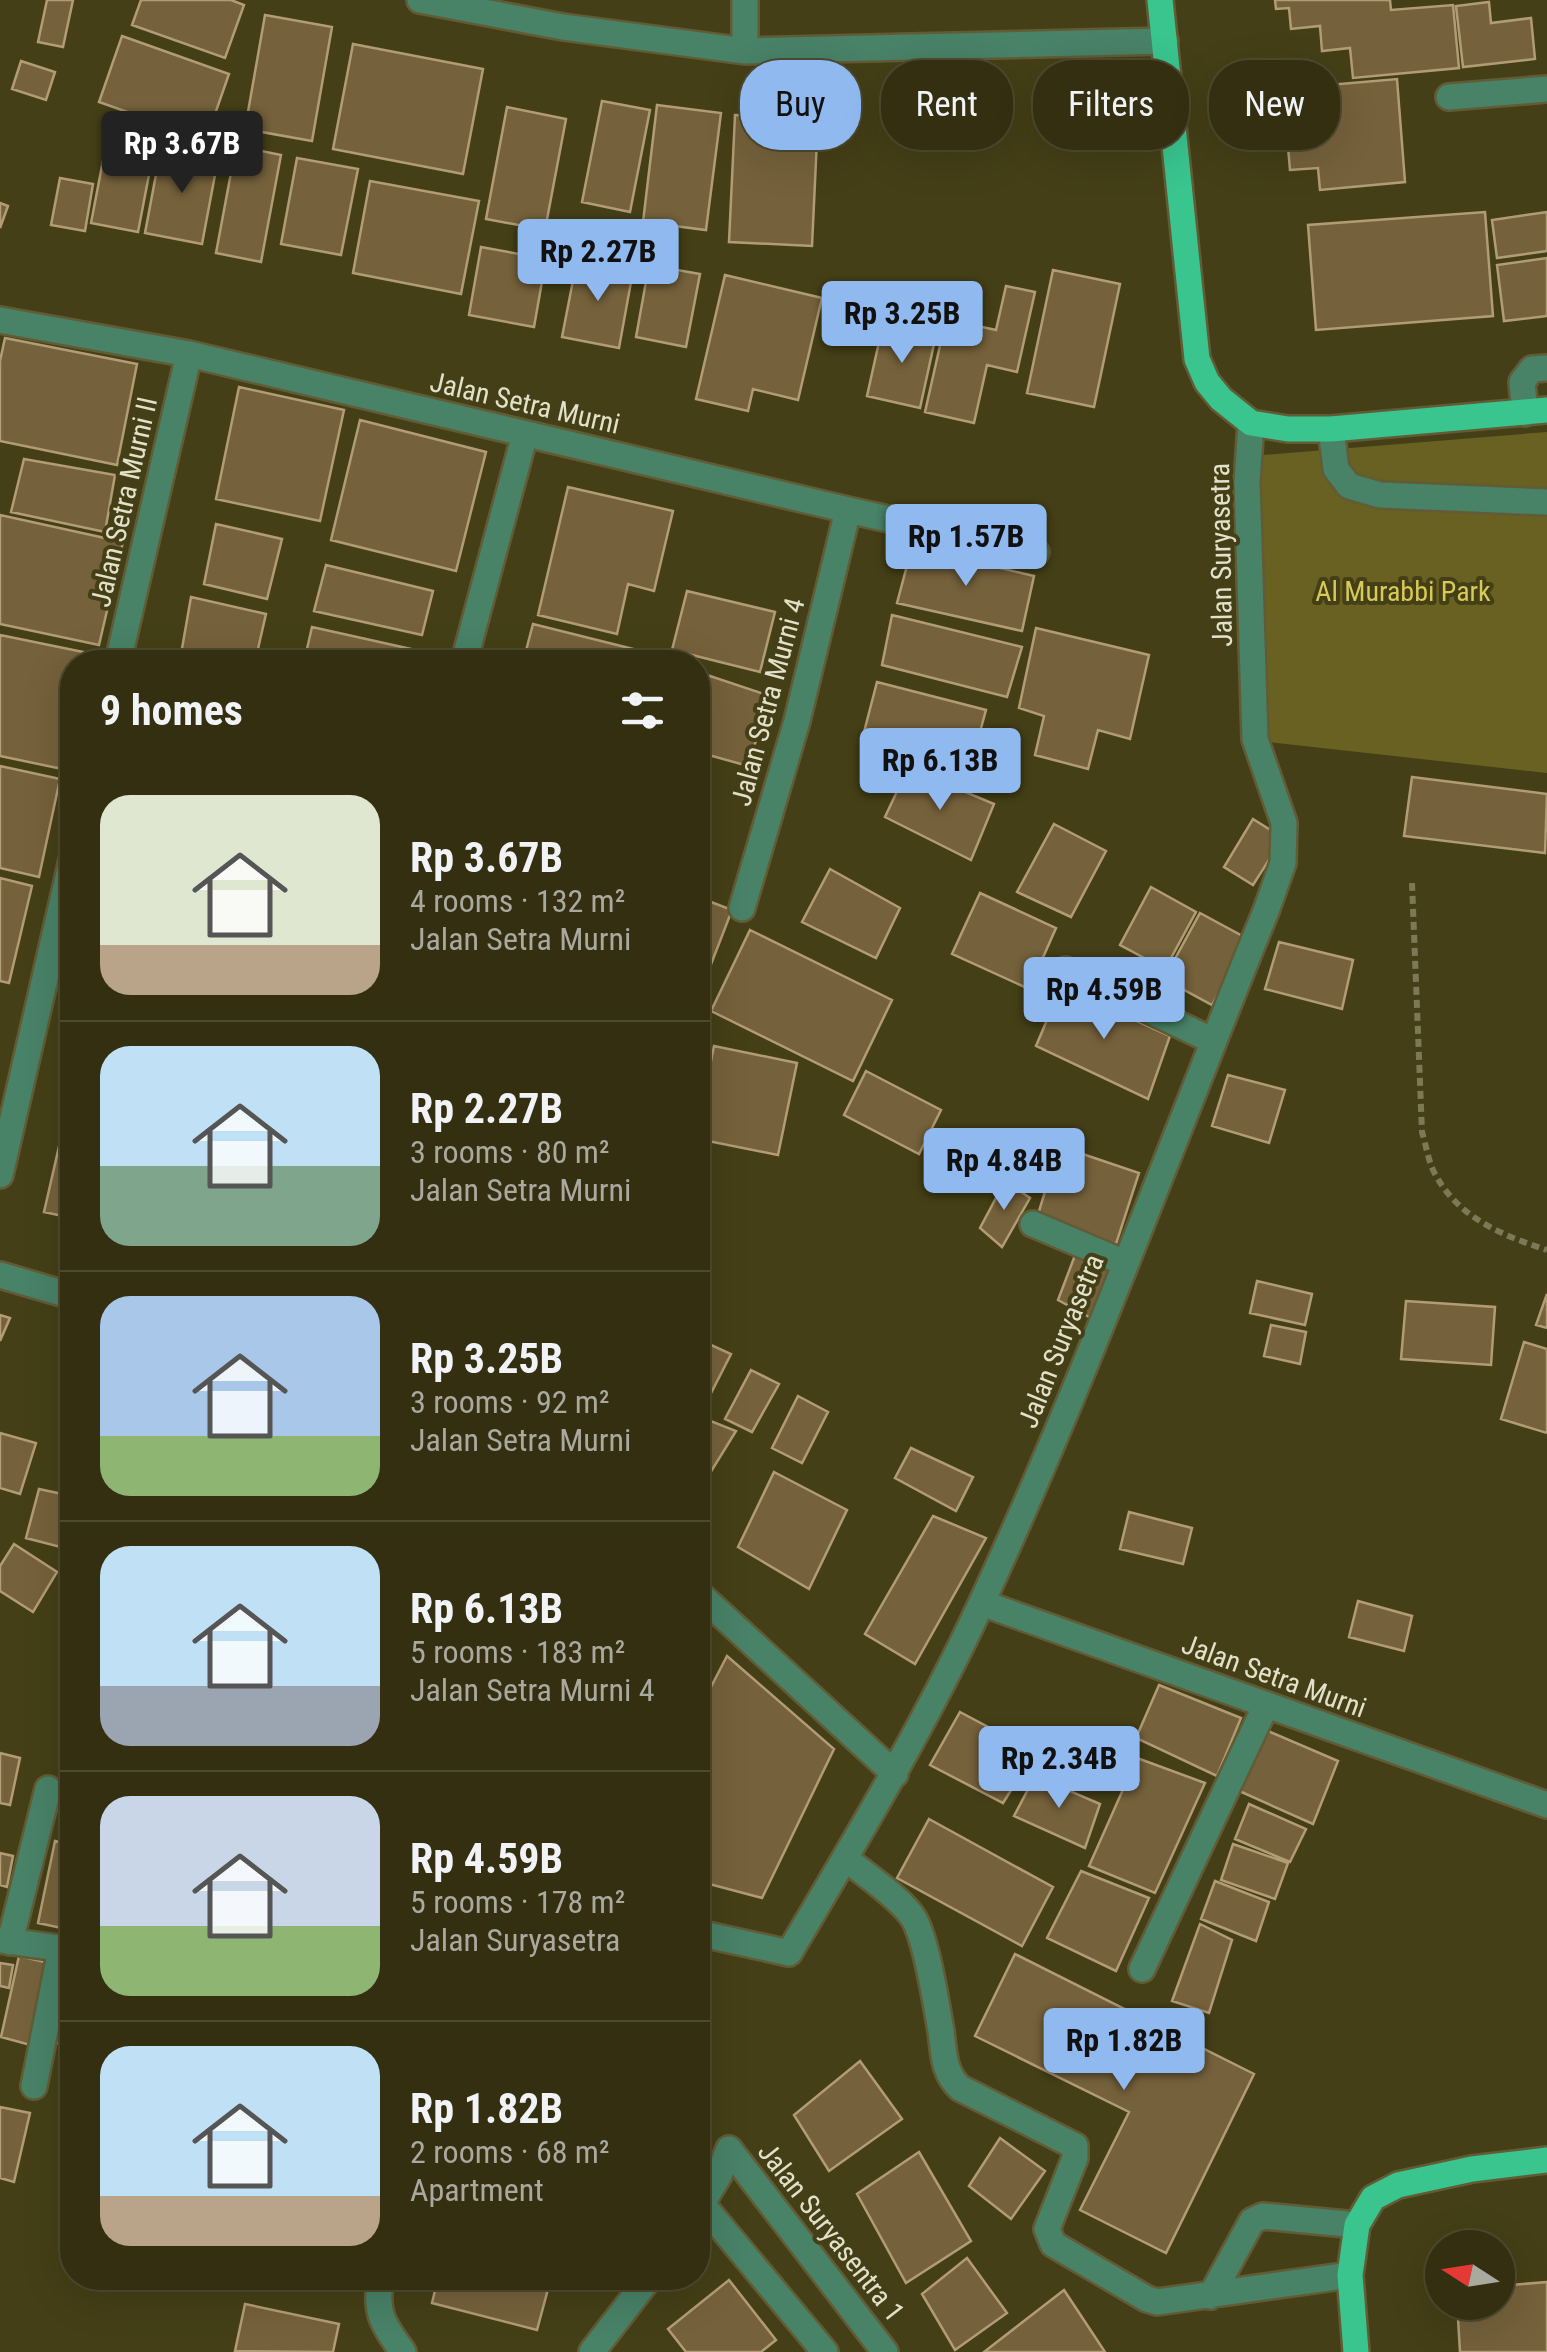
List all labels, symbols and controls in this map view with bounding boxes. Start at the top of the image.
chip: Buy [740,60,861,150]
chip: Rent [881,60,1013,150]
chip: Filters [1033,60,1189,150]
chip: New [1209,60,1340,150]
pin: Rp 3.67B [79,111,285,196]
text: Rp 3.67B [124,124,240,162]
pin: Rp 2.27B [495,219,701,304]
text: Rp 2.27B [540,232,656,270]
pin: Rp 3.25B [799,281,1005,366]
text: Rp 3.25B [844,294,960,332]
street label: Jalan Setra Murni [427,365,623,441]
street label: Jalan Setra Murni II [84,394,164,610]
street label: Jalan Suryasetra [1203,463,1239,647]
pin: Rp 1.57B [863,504,1069,589]
text: Rp 1.57B [908,517,1024,555]
park label: Al Murabbi Park [1315,575,1491,608]
street label: Jalan Setra Murni 4 [724,594,812,810]
icon: filters [615,683,670,738]
text: 9 homes [100,686,243,735]
pin: Rp 6.13B [837,728,1043,813]
text: Rp 6.13B [882,741,998,779]
text: Rp 3.67B [410,833,563,882]
icon: home [180,835,300,955]
text: 4 rooms · 132 m² [410,882,625,920]
text: Jalan Setra Murni [410,920,631,958]
pin: Rp 4.59B [1001,957,1207,1042]
text: Rp 4.59B [1046,970,1162,1008]
text: Rp 2.27B [410,1084,563,1133]
icon: home [180,1086,300,1206]
pin: Rp 4.84B [901,1128,1107,1213]
text: 3 rooms · 80 m² [410,1133,609,1171]
text: Rp 4.84B [946,1141,1062,1179]
text: Jalan Setra Murni [410,1171,631,1209]
street label: Jalan Suryasetra [1011,1249,1111,1433]
text: Rp 3.25B [410,1334,563,1383]
icon: home [180,1336,300,1456]
text: 3 rooms · 92 m² [410,1383,609,1421]
text: Jalan Setra Murni [410,1421,631,1459]
text: Rp 6.13B [410,1584,563,1633]
icon: home [180,1586,300,1706]
street label: Jalan Setra Murni [1177,1627,1371,1725]
text: 5 rooms · 183 m² [410,1633,625,1671]
text: Jalan Setra Murni 4 [410,1671,655,1709]
pin: Rp 2.34B [956,1726,1162,1811]
text: Rp 2.34B [1001,1739,1117,1777]
text: Rp 4.59B [410,1834,563,1883]
icon: home [180,1836,300,1956]
text: 5 rooms · 178 m² [410,1883,625,1921]
text: Jalan Suryasetra [410,1921,620,1959]
pin: Rp 1.82B [1021,2008,1227,2093]
text: Rp 1.82B [1066,2021,1182,2059]
text: Rp 1.82B [410,2084,563,2133]
icon: home [180,2086,300,2206]
text: 2 rooms · 68 m² [410,2133,609,2171]
street label: Jalan Suryasentra 1 [751,2136,911,2328]
text: Apartment [410,2171,544,2209]
north arrow [1425,2230,1515,2320]
map controls [1425,2230,1515,2320]

